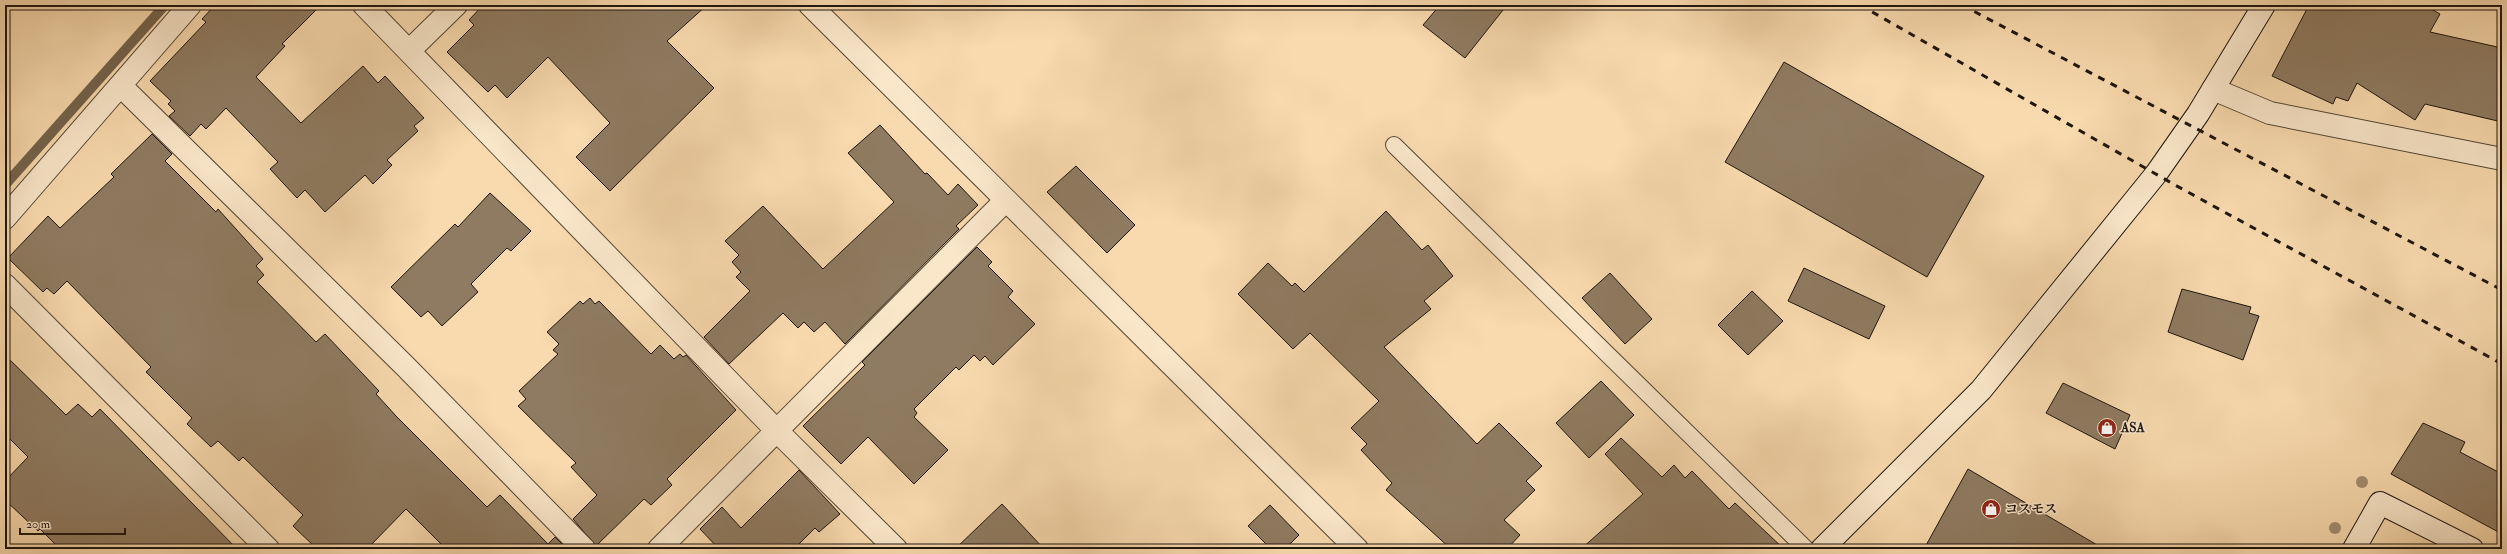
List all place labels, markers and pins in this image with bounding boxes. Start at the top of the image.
shop icon: ASA [2096,417,2118,439]
place label: ASA [2120,420,2145,436]
shop icon: コスモス [1980,498,2002,520]
place label: コスモス [2005,501,2057,517]

